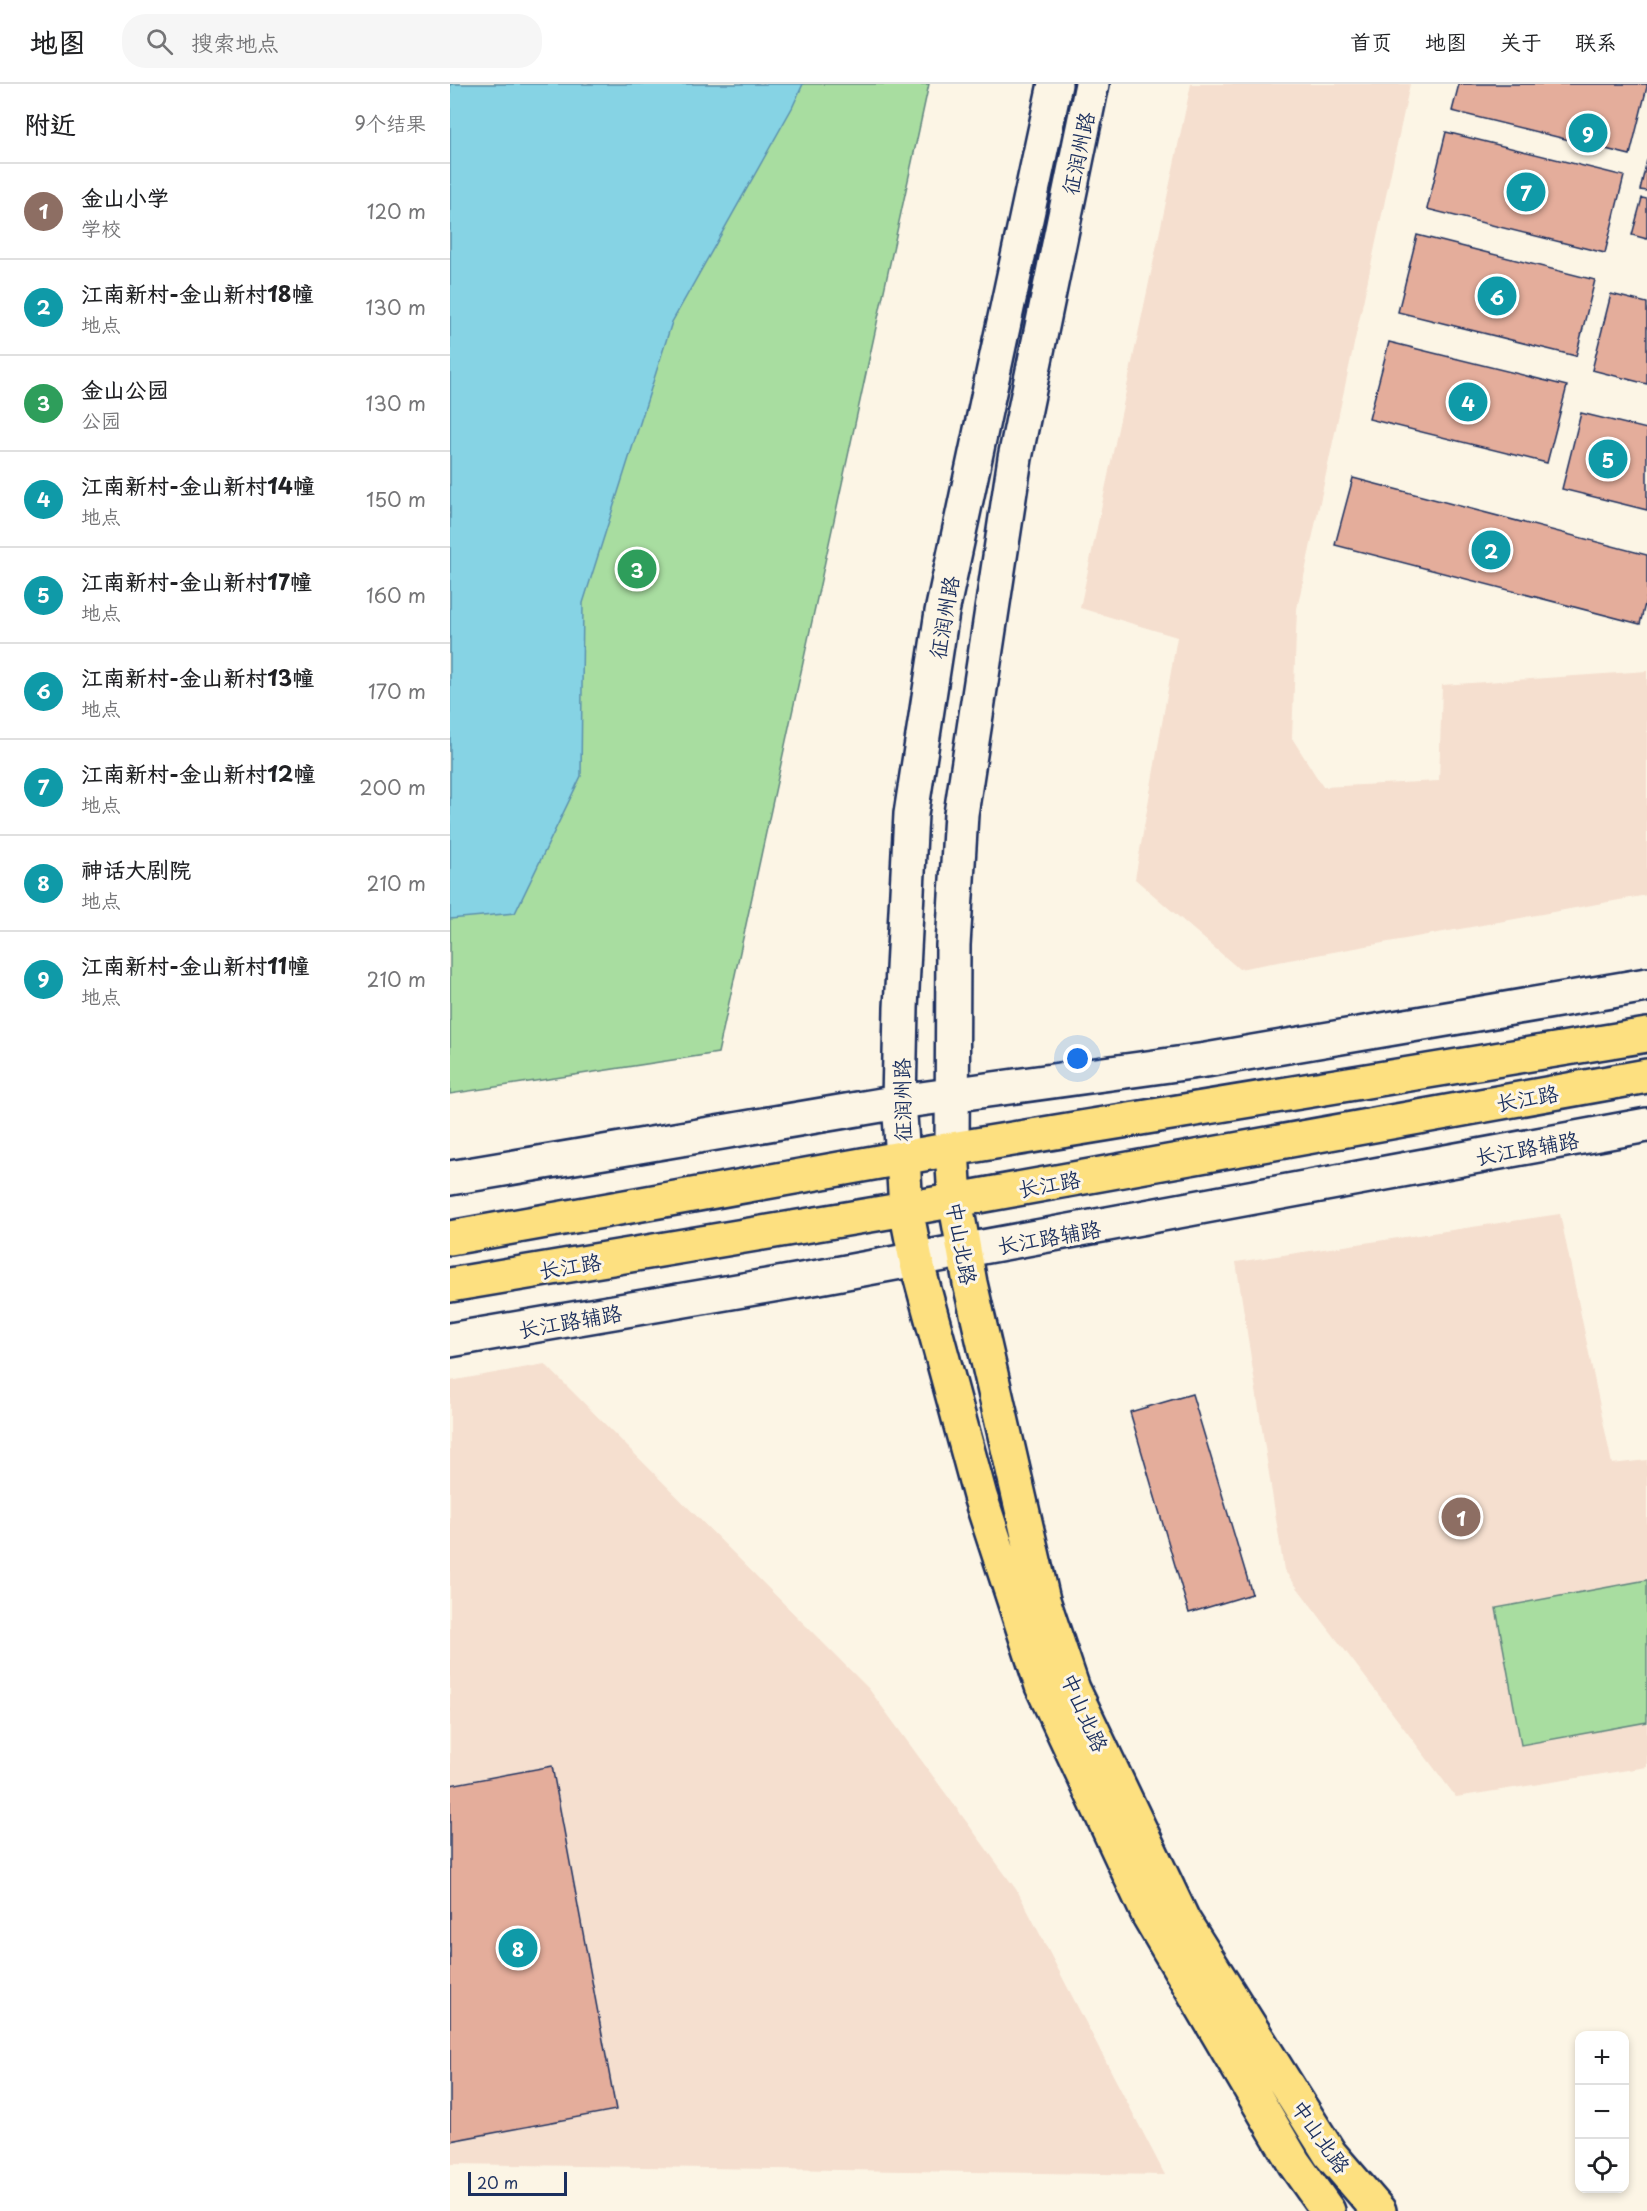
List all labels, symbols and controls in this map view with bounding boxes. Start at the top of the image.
search box [122,14,542,68]
text: 地图 [30,20,86,63]
icon: search [143,25,176,58]
text: 搜索地点 [191,25,279,58]
text: 首页 [1350,25,1392,57]
text: 地图 [1425,25,1467,57]
text: 关于 [1500,25,1542,57]
text: 联系 [1575,25,1617,57]
text: 附近 [24,104,76,143]
text: 9个结果 [354,108,426,138]
street label: 征润州路 [1053,109,1101,197]
pin: 9 [1568,110,1608,156]
pin: 7 [1506,170,1546,214]
text: 金山小学 [81,180,169,213]
text: 1 [39,196,48,226]
text: 120 m [367,196,426,226]
text: 学校 [81,213,121,243]
pin: 6 [1478,274,1516,318]
text: 江南新村-金山新村18幢 [81,276,314,309]
text: 2 [36,292,51,322]
text: 130 m [366,292,426,322]
text: 地点 [81,309,121,339]
text: 金山公园 [81,372,169,405]
pin: 4 [1448,380,1488,424]
text: 3 [37,388,50,418]
text: 130 m [366,388,426,418]
text: 公园 [81,405,121,435]
pin: 5 [1588,436,1628,482]
text: 江南新村-金山新村14幢 [81,468,315,501]
text: 4 [37,484,50,514]
text: 150 m [366,484,426,514]
text: 地点 [81,501,121,531]
pin: 2 [1472,528,1510,572]
pin: 3 [618,546,657,592]
text: 江南新村-金山新村17幢 [81,564,312,597]
street label: 征润州路 [920,573,966,661]
text: 5 [37,580,50,610]
text: 160 m [366,580,426,610]
text: 地点 [81,597,121,627]
text: 江南新村-金山新村13幢 [81,660,314,693]
text: 6 [36,676,51,706]
text: 170 m [368,676,426,706]
text: 地点 [81,693,121,723]
text: 江南新村-金山新村12幢 [81,756,315,789]
text: 7 [38,772,49,802]
text: 200 m [359,772,426,802]
text: 地点 [81,789,121,819]
text: 神话大剧院 [81,852,191,885]
text: 8 [37,868,50,898]
text: 210 m [367,868,426,898]
text: 地点 [81,885,121,915]
text: 江南新村-金山新村11幢 [81,948,309,981]
text: 9 [38,964,49,994]
text: 210 m [367,964,426,994]
text: 地点 [81,981,121,1011]
your location [1063,1044,1092,1073]
street label: 征润州路 [884,1058,918,1142]
street label: 长江路 [1493,1076,1561,1118]
street label: 长江路辅路 [1473,1122,1581,1172]
street label: 长江路 [1015,1162,1083,1204]
street label: 中山北路 [940,1199,986,1287]
street label: 长江路辅路 [995,1211,1103,1261]
street label: 长江路 [536,1244,604,1286]
street label: 长江路辅路 [516,1295,624,1345]
pin: 1 [1442,1494,1480,1540]
street label: 中山北路 [1054,1667,1118,1757]
pin: 8 [498,1926,538,1970]
map controls [1575,2031,1629,2193]
button: + [1575,2031,1629,2085]
button: − [1575,2085,1629,2139]
street label: 中山北路 [1285,2092,1359,2180]
button: locate [1575,2139,1629,2193]
scale bar [468,2169,567,2196]
text: 20 m [477,2170,518,2194]

